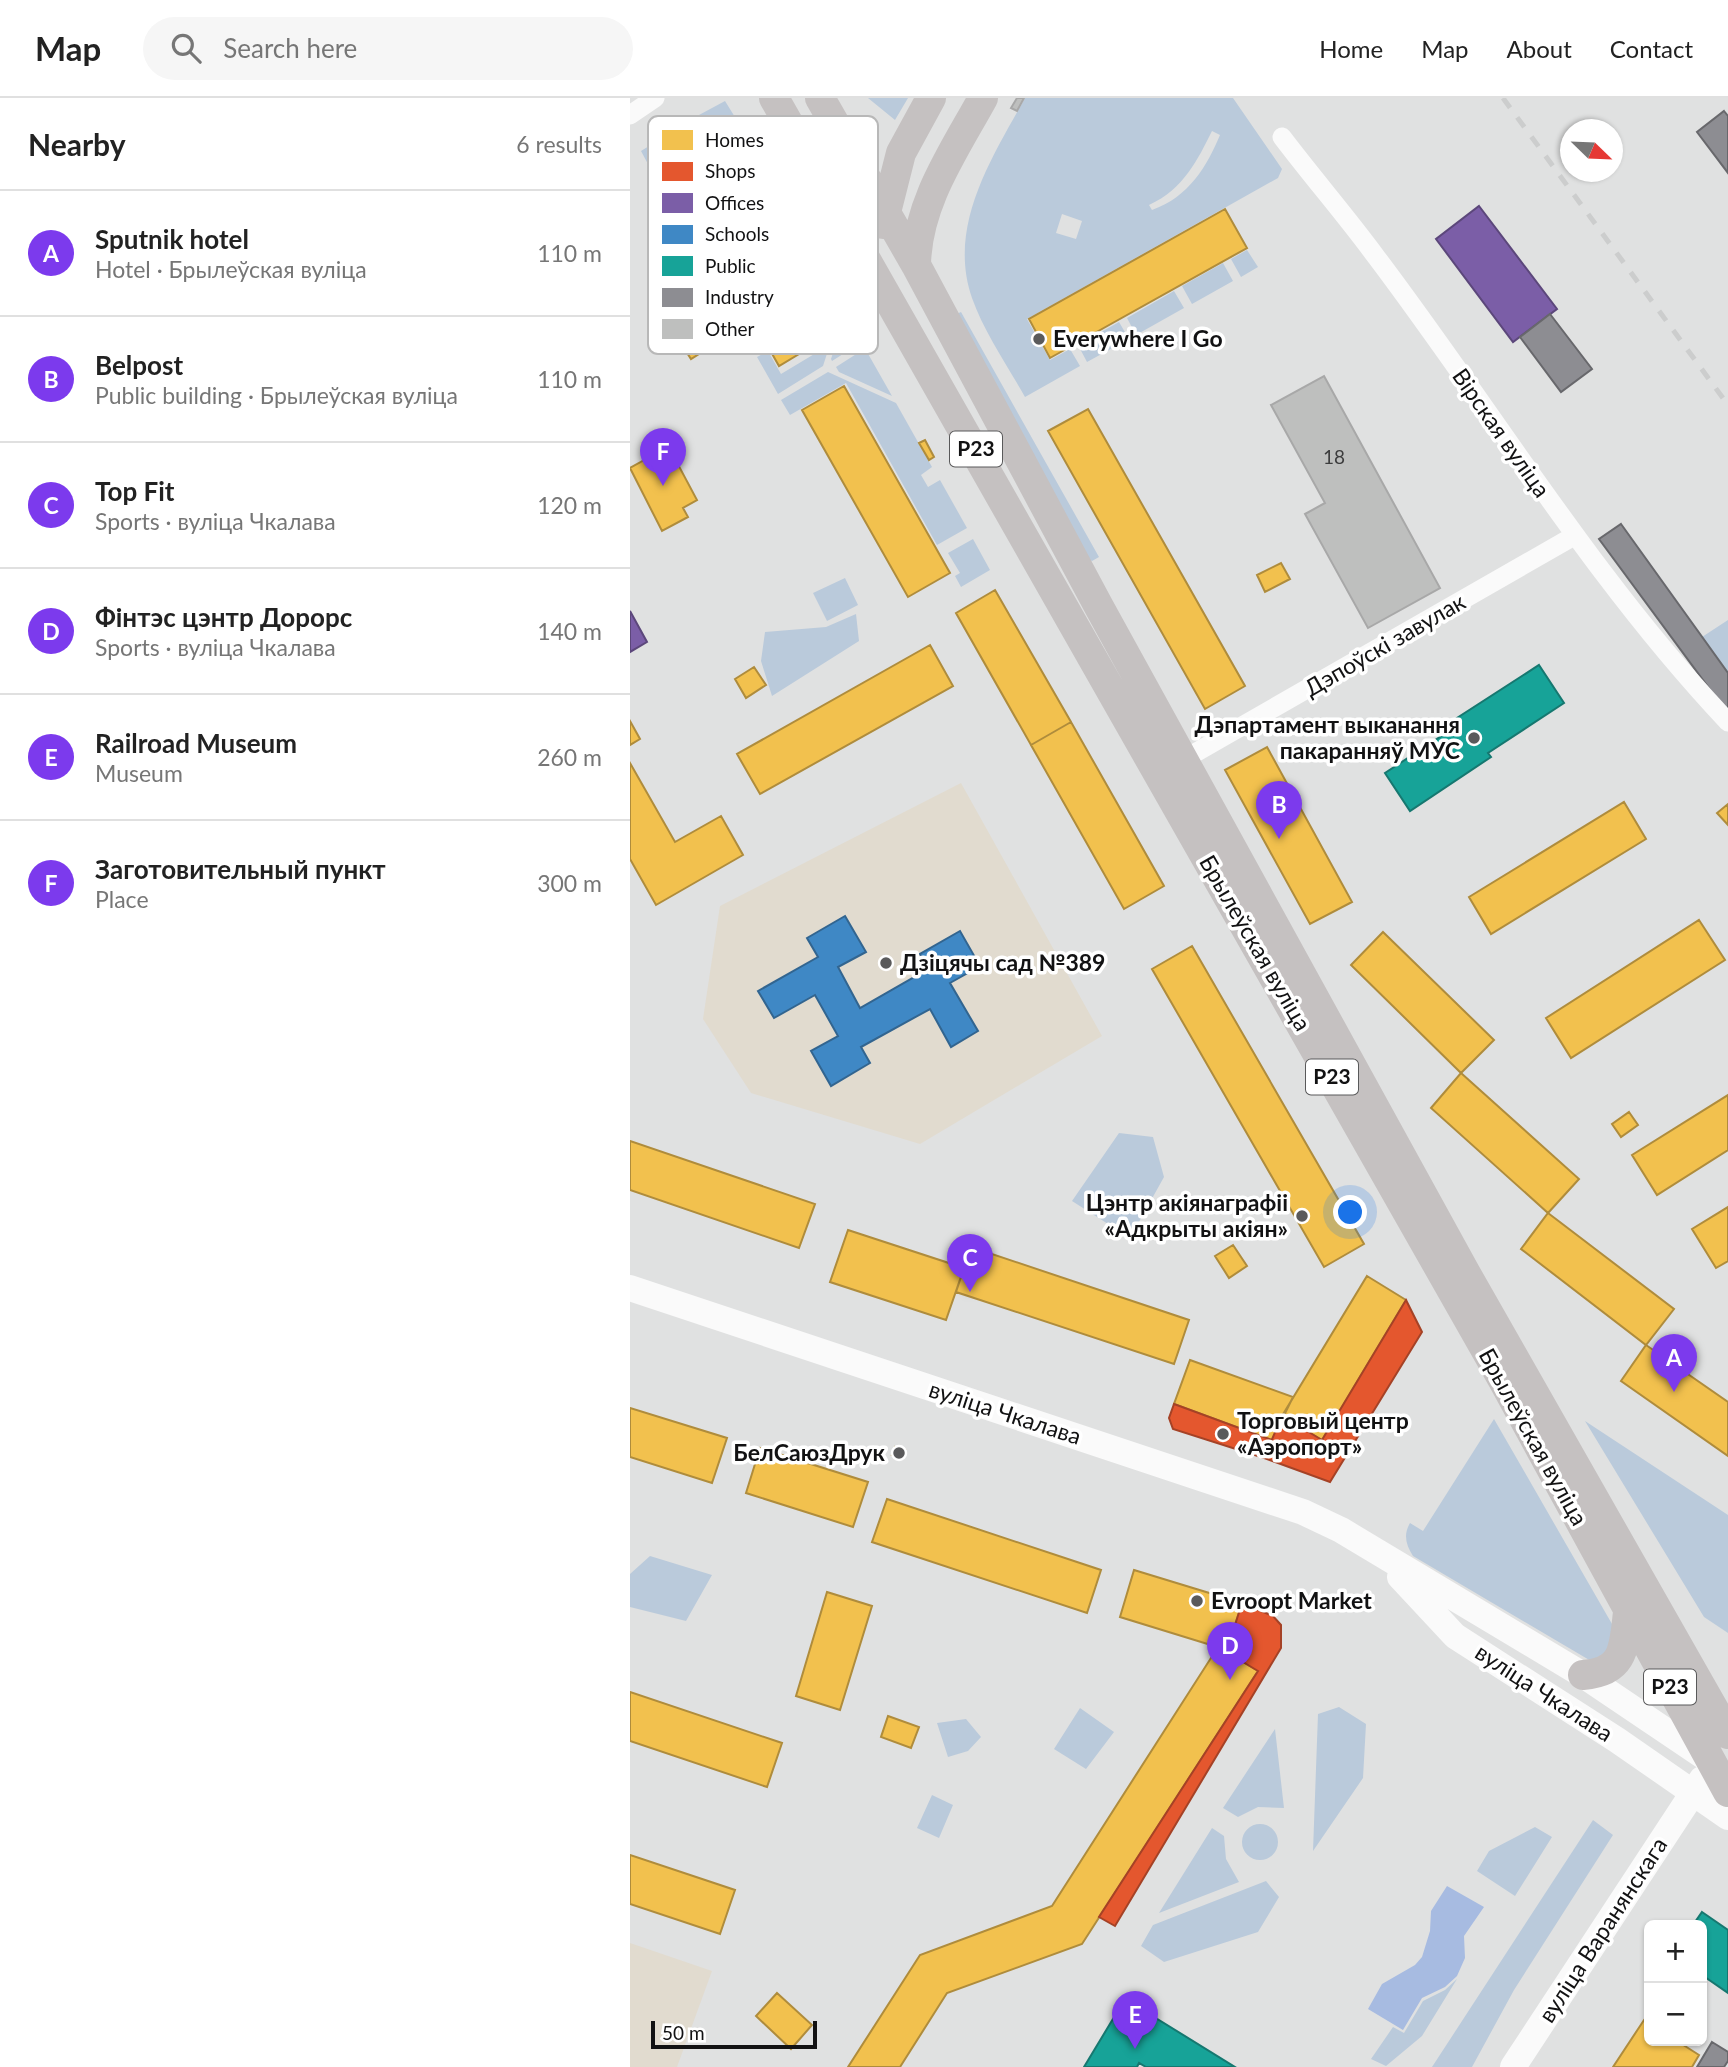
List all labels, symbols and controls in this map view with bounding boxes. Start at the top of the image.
search box [143,17,633,80]
text: Map [35,28,101,68]
icon: search [167,29,205,67]
text: Search here [223,32,357,64]
text: Home [1319,34,1383,63]
text: Map [1421,34,1469,63]
text: About [1507,34,1572,63]
text: Contact [1610,34,1693,63]
legend [648,116,878,354]
north arrow [1560,119,1623,182]
text: Nearby [28,126,126,162]
text: Homes [705,128,764,151]
text: 6 results [516,130,602,158]
text: Shops [705,159,755,182]
text: Offices [705,191,764,214]
text: Schools [705,222,769,245]
text: Sputnik hotel [95,223,249,255]
text: A [43,239,59,267]
text: 110 m [537,239,602,267]
text: Public [705,254,756,277]
text: Hotel · Брылеўская вуліца [95,255,367,283]
text: Industry [705,285,774,308]
text: Other [705,317,755,340]
place label: Everywhere I Go [1053,324,1223,352]
marker: Everywhere I Go [1031,331,1047,347]
text: Belpost [95,349,183,381]
street label: Вірская вуліца [1447,363,1557,502]
text: B [43,365,59,393]
text: 110 m [537,365,602,393]
text: Public building · Брылеўская вуліца [95,381,458,409]
pin: F [640,428,686,486]
road number: Р23 [950,432,1002,466]
house number: 18 [1323,445,1345,468]
text: Top Fit [95,475,174,507]
text: C [43,491,59,519]
text: 120 m [537,491,602,519]
text: Sports · вуліца Чкалава [95,507,336,535]
street label: Дэпоўскі завулак [1299,587,1470,702]
text: Фінтэс цэнтр Дорорс [95,601,352,633]
text: D [42,617,60,645]
text: 140 m [537,617,602,645]
text: Sports · вуліца Чкалава [95,633,336,661]
place label: Дэпартамент выканання пакаранняў МУС [1195,710,1460,764]
text: Railroad Museum [95,727,297,759]
marker: Дэпартамент выканання пакаранняў МУС [1466,730,1482,746]
text: E [44,743,58,771]
text: 260 m [537,743,602,771]
text: Museum [95,759,183,787]
pin: B [1256,781,1302,839]
street label: Брылеўская вуліца [1194,850,1318,1035]
text: Заготовительный пункт [95,853,386,885]
text: F [44,869,58,897]
text: 300 m [537,869,602,897]
text: Place [95,885,149,913]
place label: Дзіцячы сад №389 [900,948,1105,976]
marker: Дзіцячы сад №389 [878,955,894,971]
road number: Р23 [1306,1060,1358,1094]
place label: Цэнтр акіянаграфіі «Адкрыты акіян» [1086,1188,1288,1242]
your location [1333,1195,1367,1229]
marker: Цэнтр акіянаграфіі «Адкрыты акіян» [1294,1208,1310,1224]
pin: C [947,1234,993,1292]
pin: A [1651,1334,1697,1392]
street label: Брылеўская вуліца [1474,1343,1594,1530]
street label: вуліца Чкалава [926,1374,1085,1450]
place label: Торговый центр «Аэропорт» [1237,1406,1409,1460]
marker: Торговый центр «Аэропорт» [1215,1426,1231,1442]
place label: БелСаюзДрук [733,1438,885,1466]
marker: БелСаюзДрук [891,1445,907,1461]
place label: Evroopt Market [1211,1586,1372,1614]
marker: Evroopt Market [1189,1593,1205,1609]
pin: D [1207,1622,1253,1680]
street label: вуліца Чкалава [1471,1637,1619,1747]
road number: Р23 [1644,1670,1696,1704]
street label: вуліца Варанянскага [1532,1832,1672,2027]
map controls [1644,1920,1707,2046]
button: + [1644,1920,1707,1983]
button: − [1644,1983,1707,2046]
pin: E [1112,1991,1158,2049]
scale bar [651,2018,817,2050]
text: 50 m [662,2021,705,2044]

